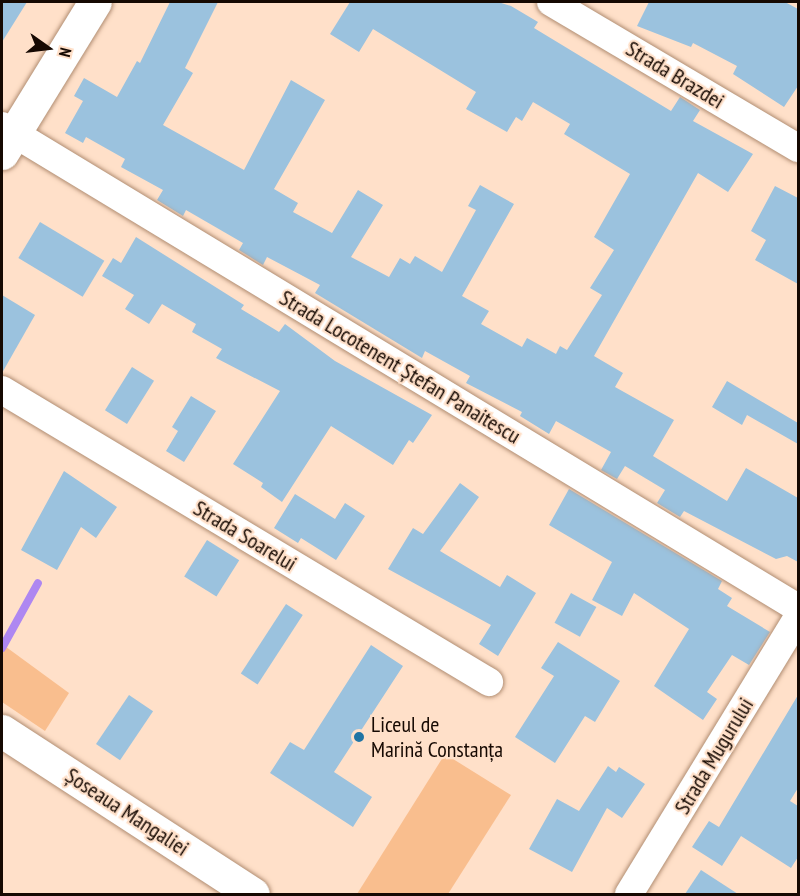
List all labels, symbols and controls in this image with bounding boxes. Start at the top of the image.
north arrow [18,18,78,78]
street label: Strada Brazdei [621,35,729,115]
text: N [55,46,76,59]
street label: Strada Locotenent Ștefan Panaitescu [275,285,525,449]
street label: Strada Soarelui [189,495,301,577]
street label: Strada Mugurului [669,693,759,819]
place label: Liceul de Marină Constanța [371,711,503,762]
marker: Liceul de Marină Constanța [352,730,366,744]
street label: Șoseaua Mangaliei [60,762,194,862]

